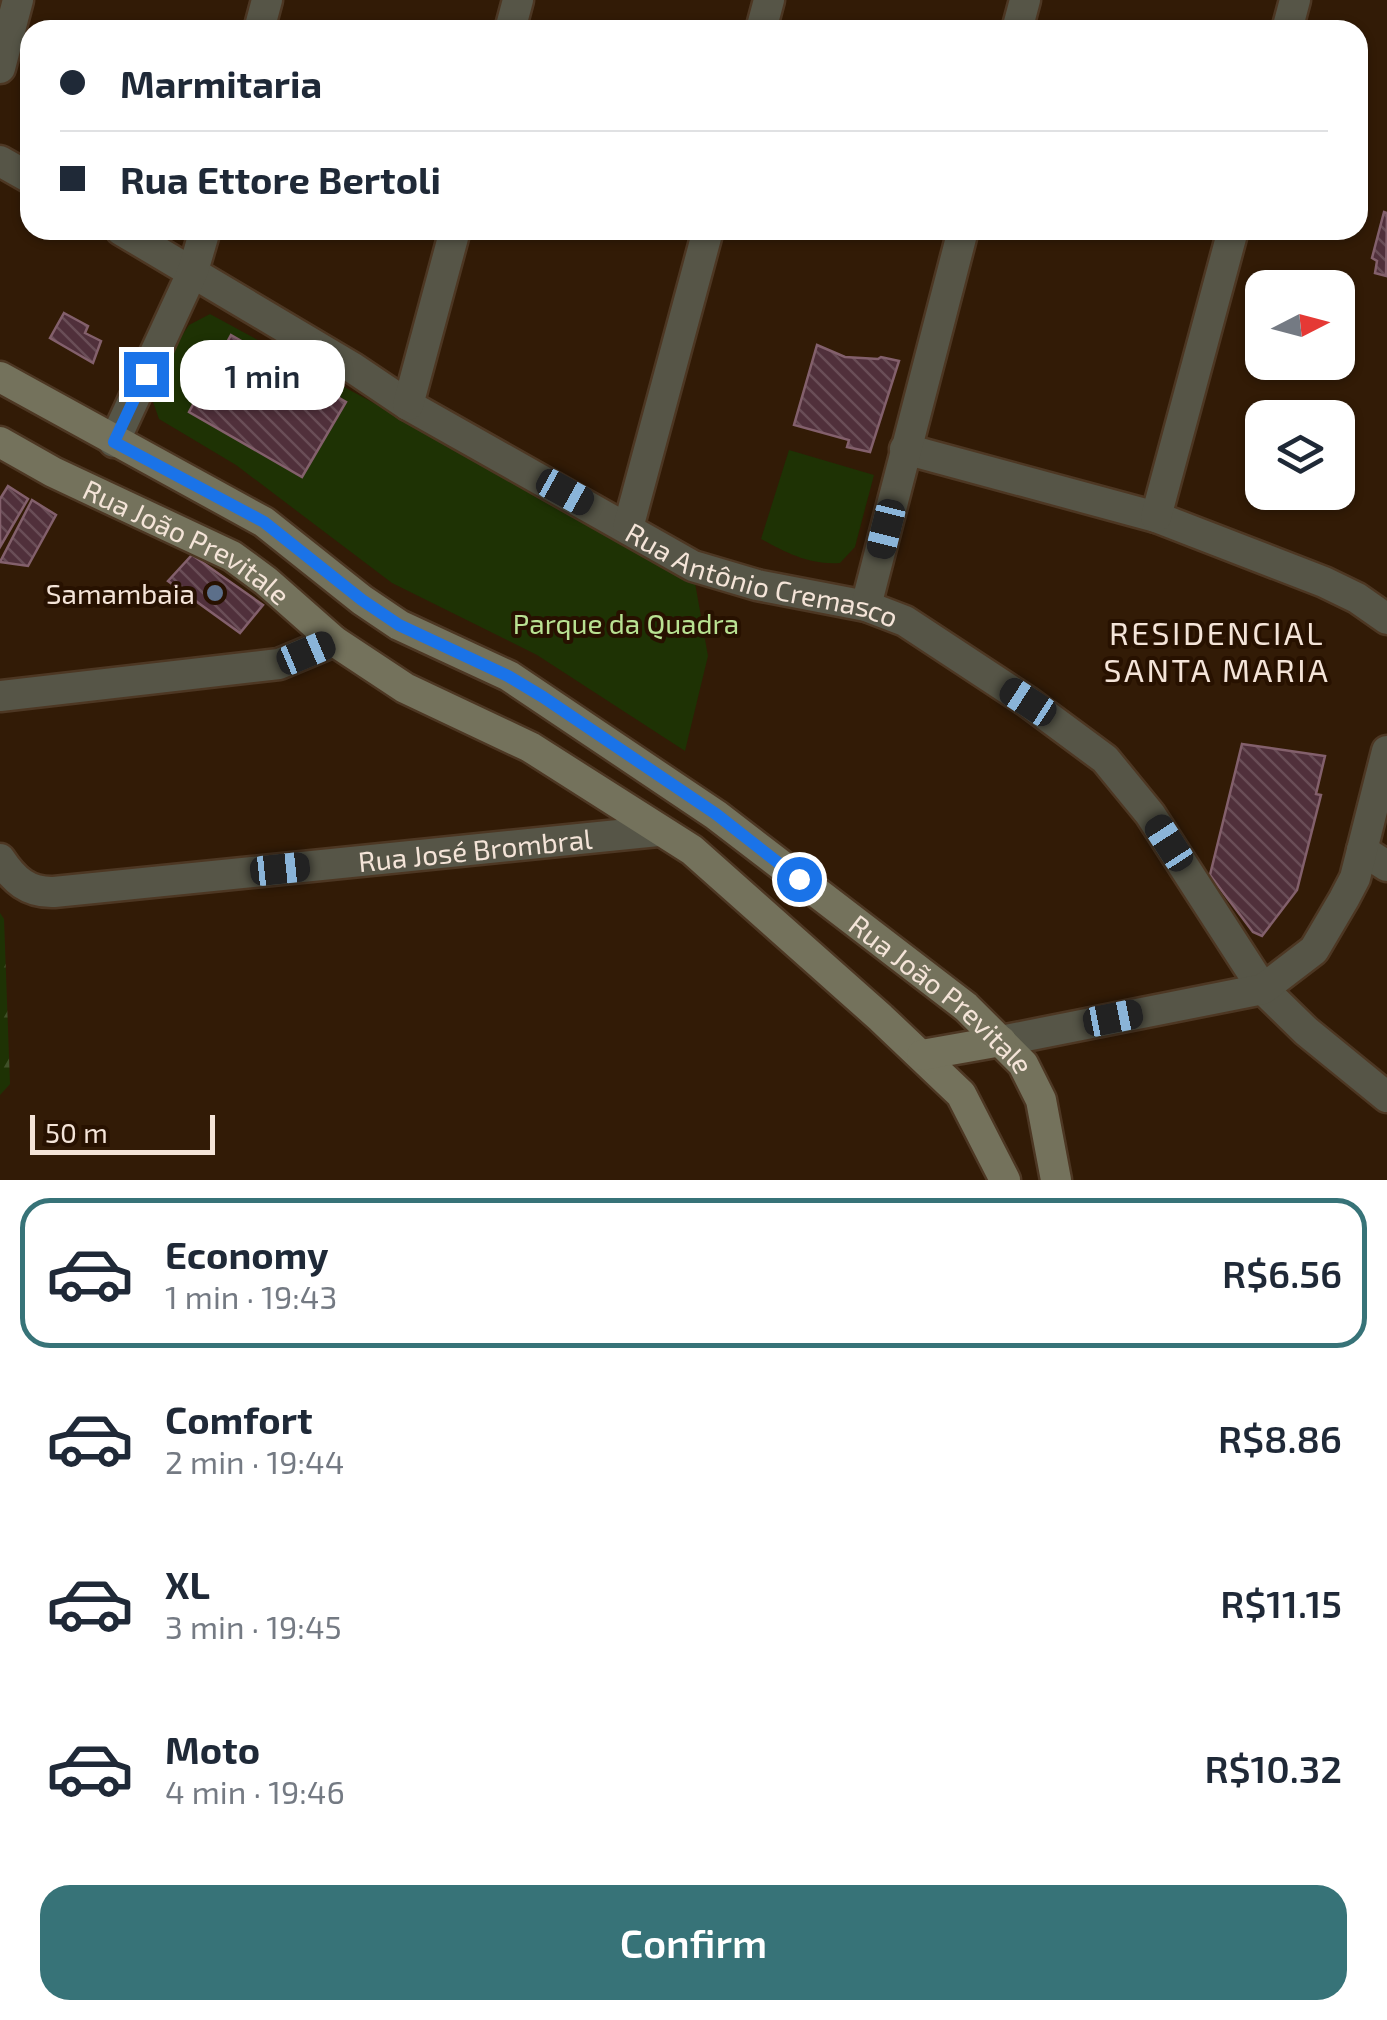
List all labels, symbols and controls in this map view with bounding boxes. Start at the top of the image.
text: Marmitaria [120,60,322,106]
text: Rua Ettore Bertoli [120,156,441,202]
north arrow [1245,270,1355,380]
map controls [1245,270,1355,510]
callout: 1 min [181,339,346,409]
route end [124,352,169,397]
text: 1 min [225,356,300,394]
button: layers [1245,400,1355,510]
car [531,464,599,520]
street label: Rua João Previtale [78,472,297,611]
car [864,496,908,562]
street label: Rua Antônio Cremasco [620,515,903,634]
place label: Samambaia [46,576,195,610]
marker: Samambaia [204,582,226,604]
park label: Parque da Quadra [513,606,739,640]
district label: RESIDENCIAL SANTA MARIA [1104,613,1330,688]
car [273,627,339,679]
car [995,673,1061,731]
car [1140,810,1198,876]
street label: Rua José Brombral [357,821,594,878]
car [249,851,311,887]
route start [777,857,822,902]
street label: Rua João Previtale [843,907,1042,1079]
car [1081,998,1145,1038]
scale bar [30,1110,215,1154]
text: 50 m [45,1115,108,1149]
icon: car [45,1228,135,1318]
text: Economy [165,1231,329,1277]
text: R$6.56 [1222,1250,1342,1296]
text: 1 min · 19:43 [165,1277,337,1315]
icon: car [45,1393,135,1483]
text: Comfort [165,1396,313,1442]
text: R$8.86 [1218,1415,1342,1461]
text: 2 min · 19:44 [165,1442,344,1480]
icon: car [45,1558,135,1648]
text: XL [165,1561,210,1607]
text: R$11.15 [1220,1580,1342,1626]
text: 3 min · 19:45 [165,1607,342,1645]
icon: car [45,1723,135,1813]
text: Moto [165,1726,260,1772]
text: R$10.32 [1205,1745,1342,1791]
text: 4 min · 19:46 [165,1772,345,1810]
button: Confirm [40,1885,1347,2000]

